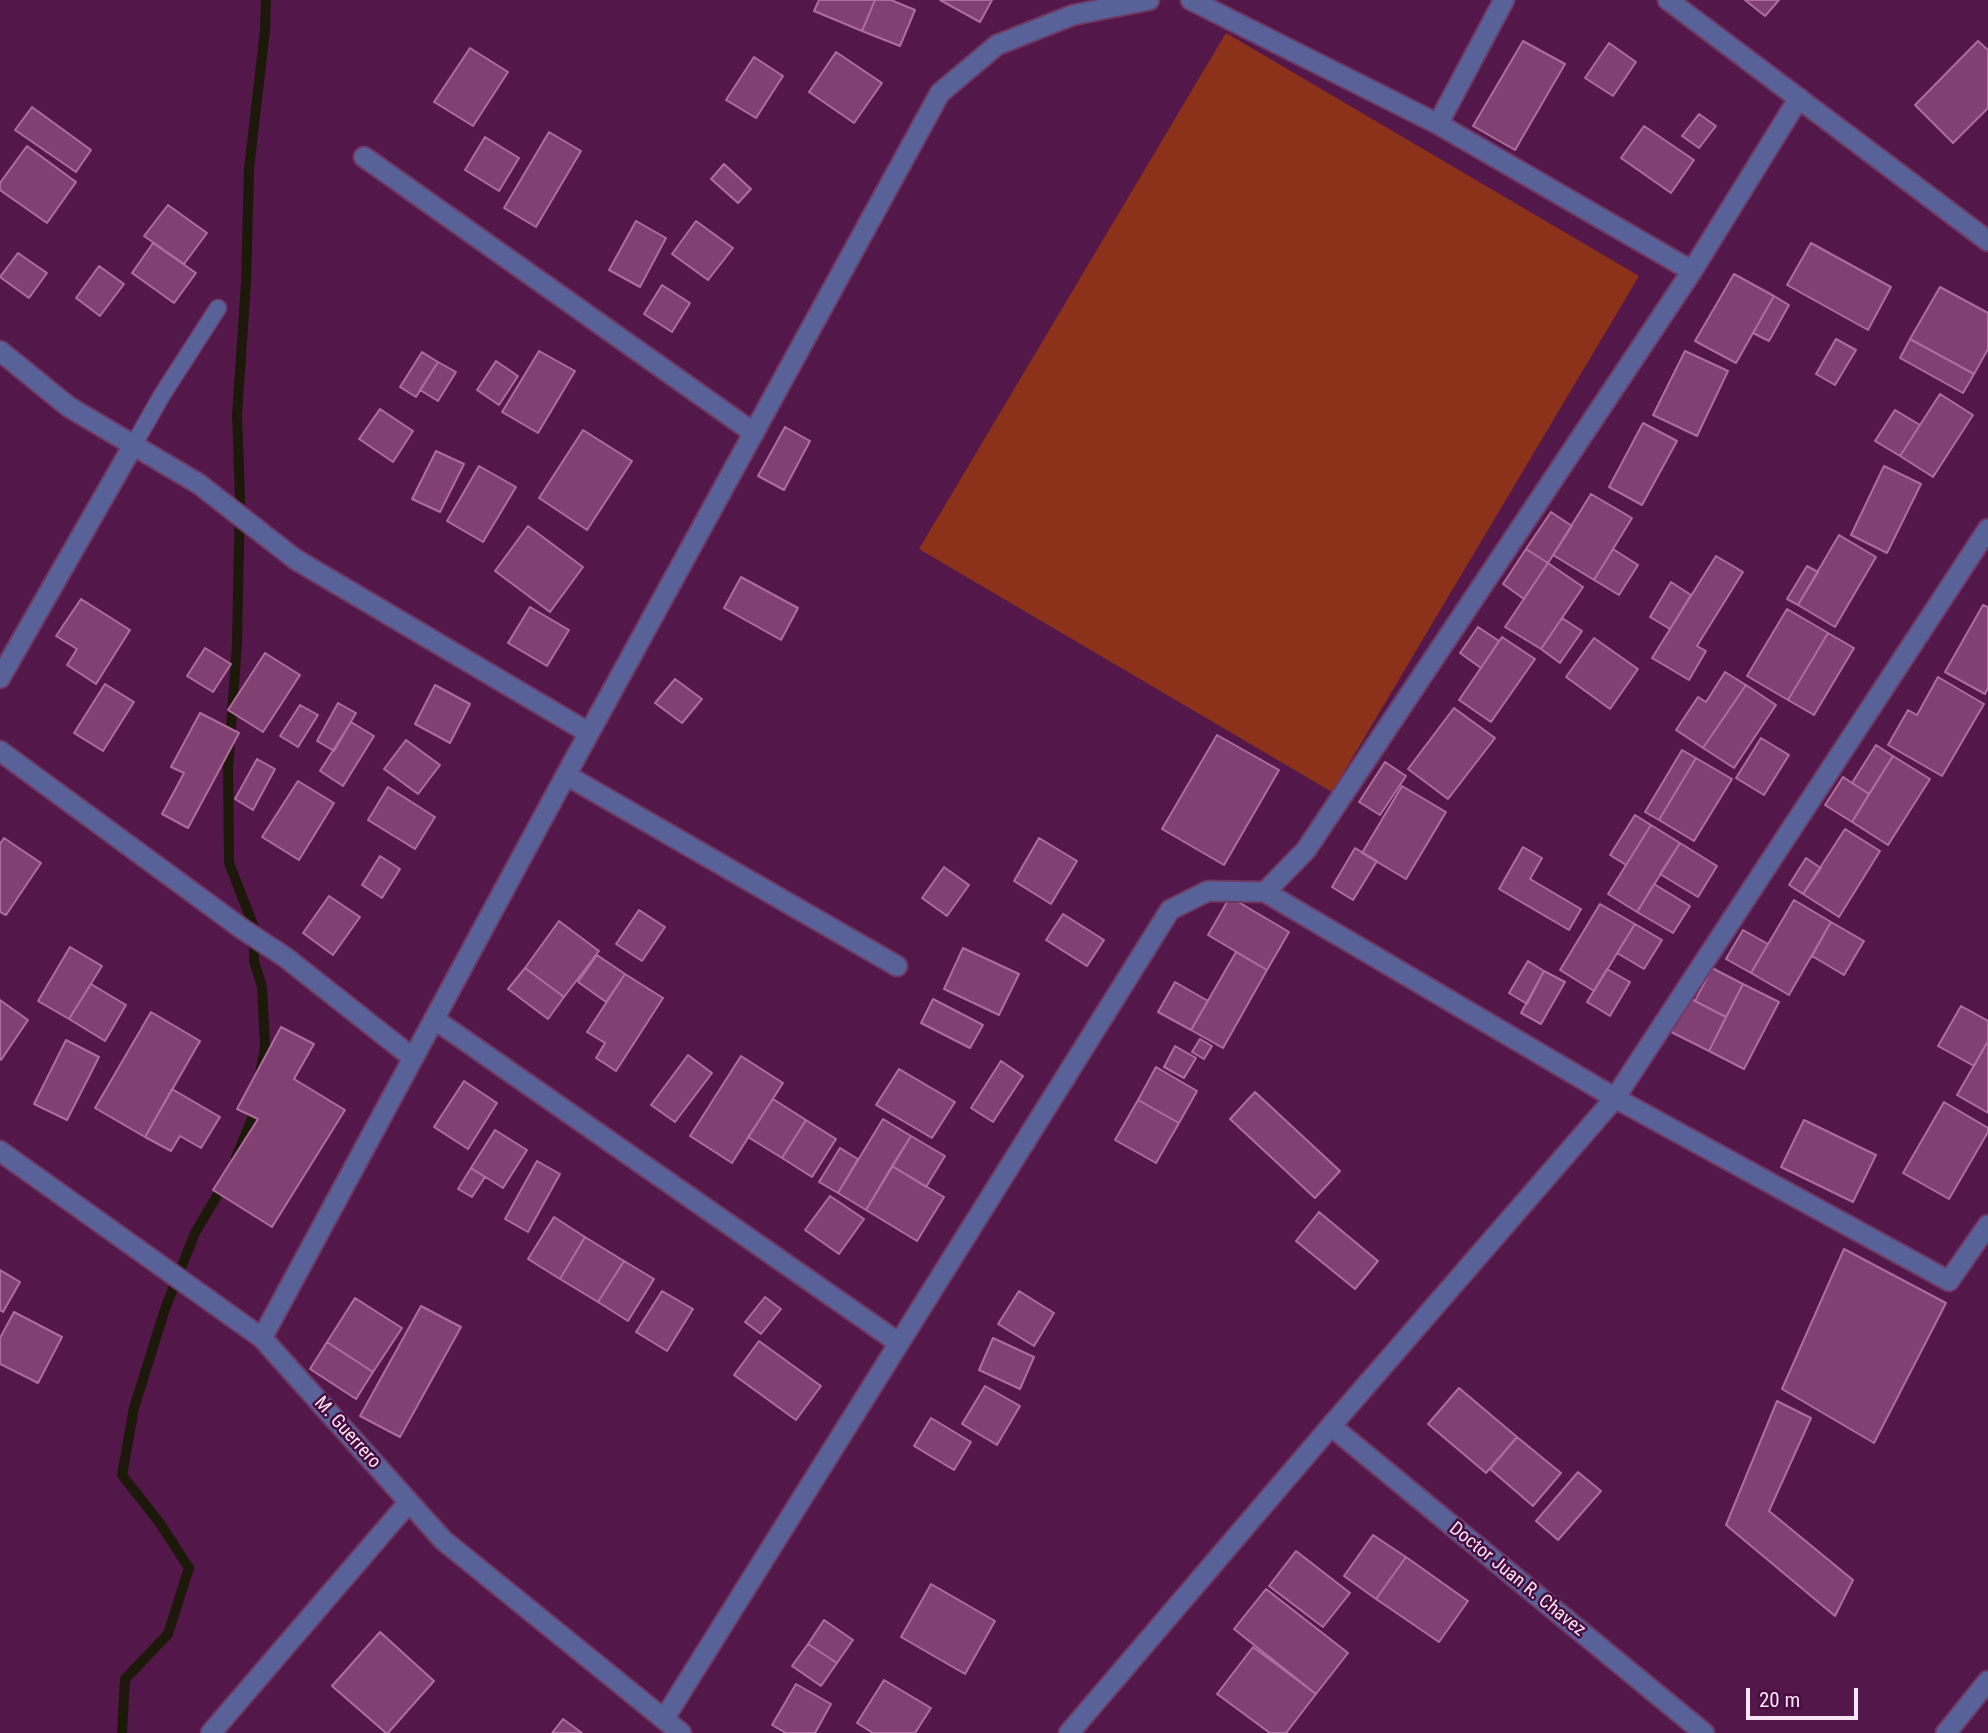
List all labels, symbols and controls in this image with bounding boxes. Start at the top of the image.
street label: M. Guerrero [309,1392,385,1474]
street label: Doctor Juan R. Chavez [1444,1518,1590,1642]
scale bar [1750,1674,1862,1718]
text: 20 m [1759,1688,1800,1712]

